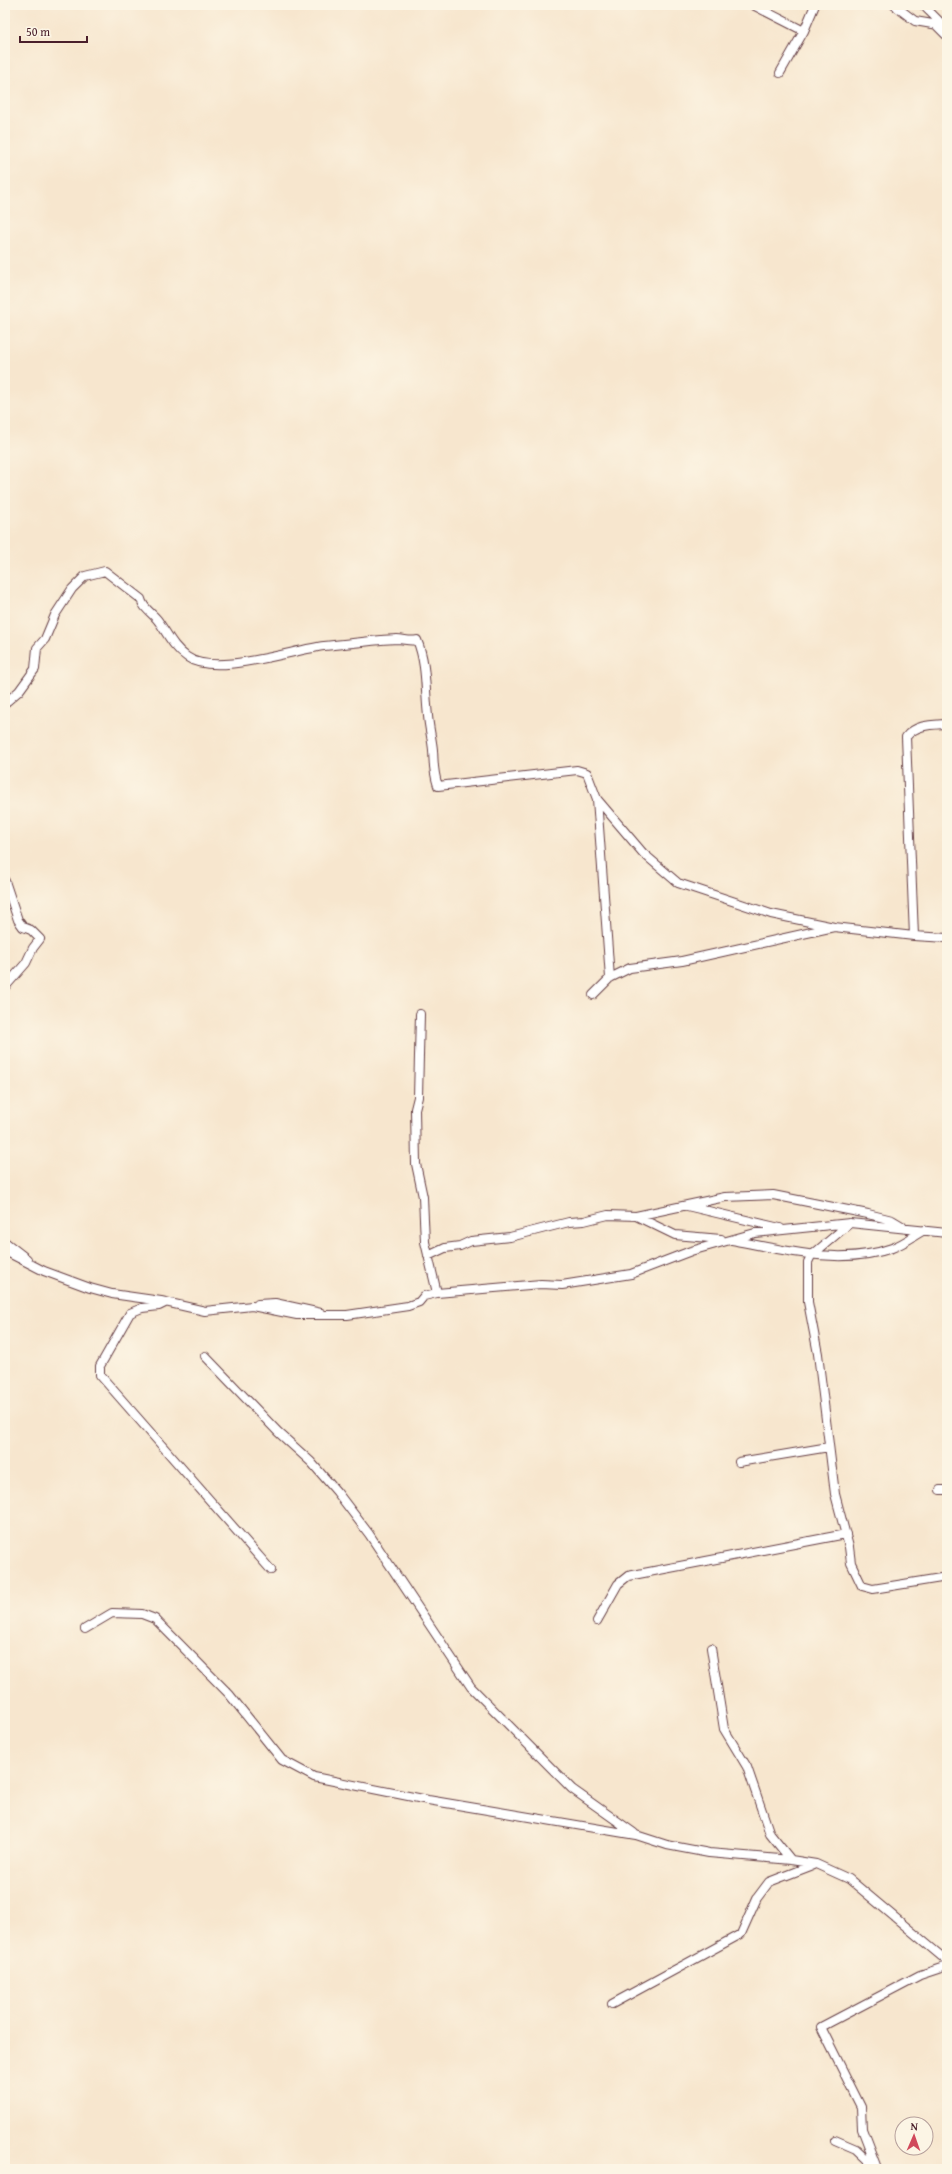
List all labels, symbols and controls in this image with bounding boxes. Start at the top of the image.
scale bar [20,18,87,44]
text: 50 m [26,23,50,40]
north arrow [894,2116,934,2156]
text: N [910,2118,919,2134]

